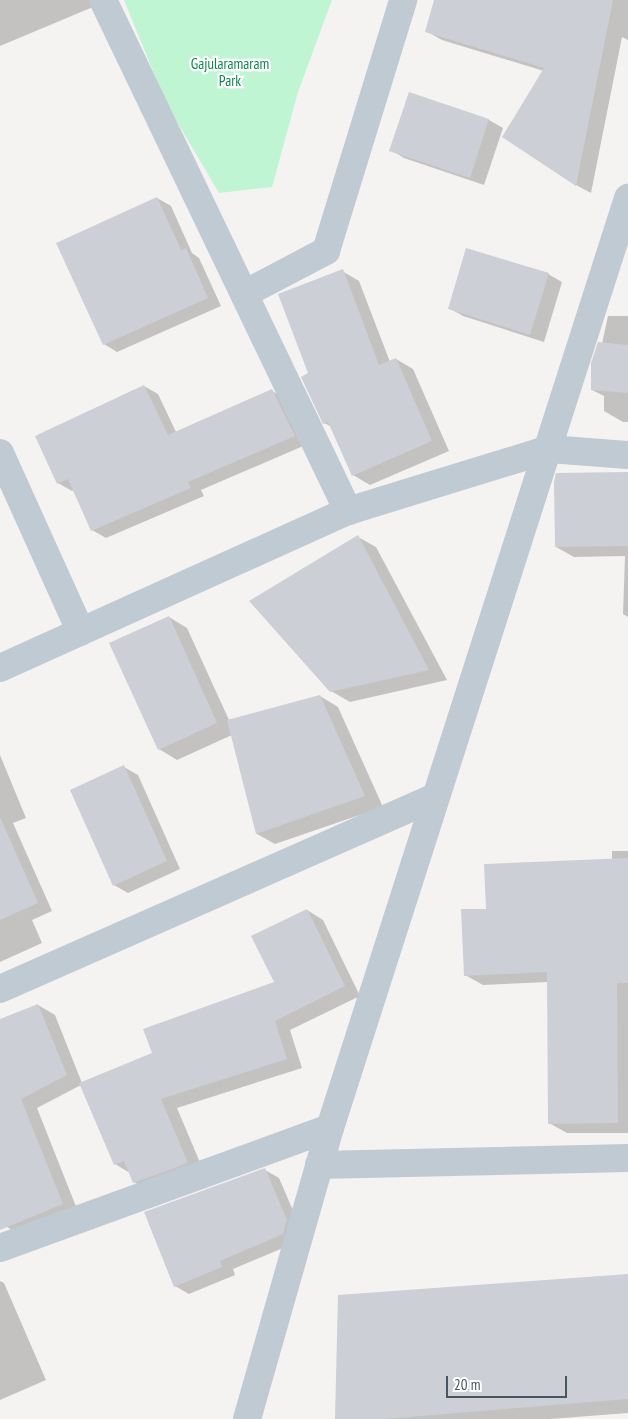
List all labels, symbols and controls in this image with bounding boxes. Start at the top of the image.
park label: Gajularamaram Park [191,54,269,89]
scale bar [448,1366,569,1398]
text: 20 m [454,1375,480,1394]

